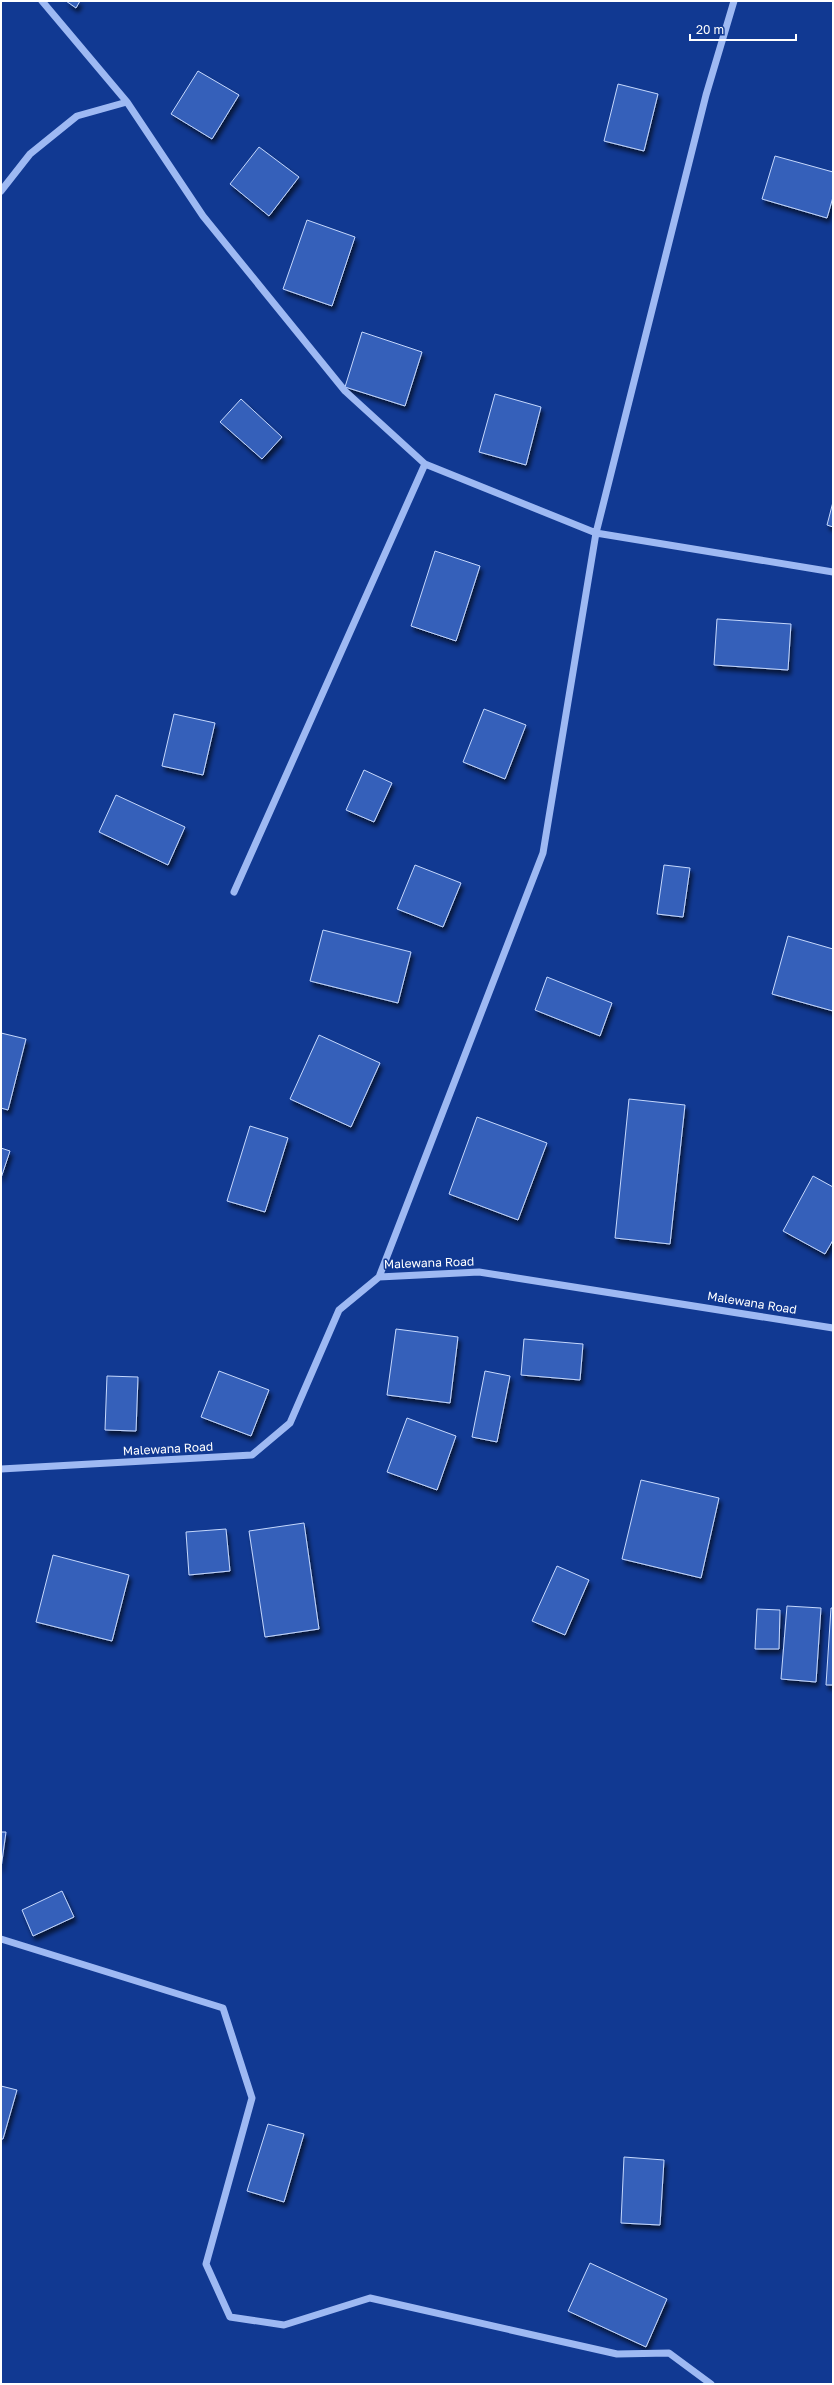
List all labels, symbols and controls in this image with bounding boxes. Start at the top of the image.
scale bar [690,16,796,42]
text: 20 m [696,22,724,37]
street label: Malewana Road [384,1253,474,1272]
street label: Malewana Road [706,1288,798,1317]
street label: Malewana Road [122,1439,214,1458]

